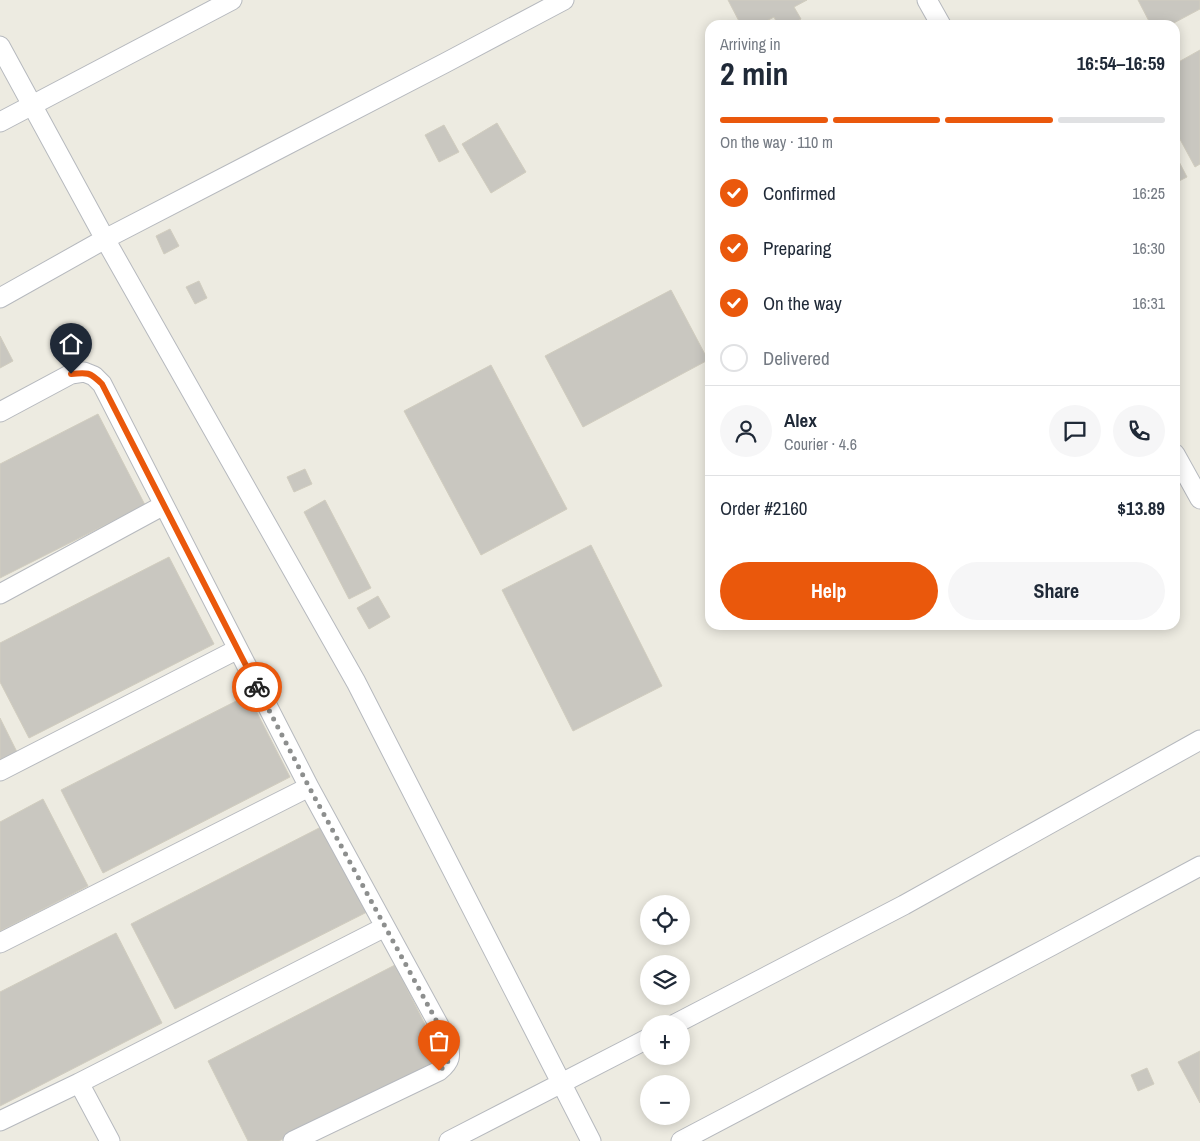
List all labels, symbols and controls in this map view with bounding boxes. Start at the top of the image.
text: Arriving in [720,33,781,55]
text: 16:54–16:59 [1077,50,1165,76]
text: 2 min [720,52,789,95]
text: On the way · 110 m [720,131,833,153]
icon: check [720,179,748,207]
text: Confirmed [763,180,836,206]
text: 16:25 [1132,182,1165,204]
icon: check [720,234,748,262]
text: Preparing [763,235,831,261]
text: 16:30 [1132,237,1165,259]
icon: check [720,289,748,317]
text: On the way [763,290,842,316]
text: 16:31 [1132,292,1165,314]
pin [50,323,92,374]
icon: home [57,330,85,358]
text: Delivered [763,345,830,371]
button: person [720,405,772,457]
button: chat [1049,405,1101,457]
button: phone [1113,405,1165,457]
text: Alex [784,407,817,433]
text: Courier · 4.6 [784,433,857,455]
text: Order #2160 [720,495,807,521]
text: $13.89 [1117,495,1165,521]
button: Help [720,562,938,620]
button: Share [948,562,1165,620]
courier [232,662,282,712]
icon: bike [243,673,271,701]
map controls [640,895,690,1125]
button: locate [640,895,690,945]
button: layers [640,955,690,1005]
button: + [640,1015,690,1065]
pin [418,1020,460,1071]
icon: bag [425,1027,453,1055]
button: − [640,1075,690,1125]

